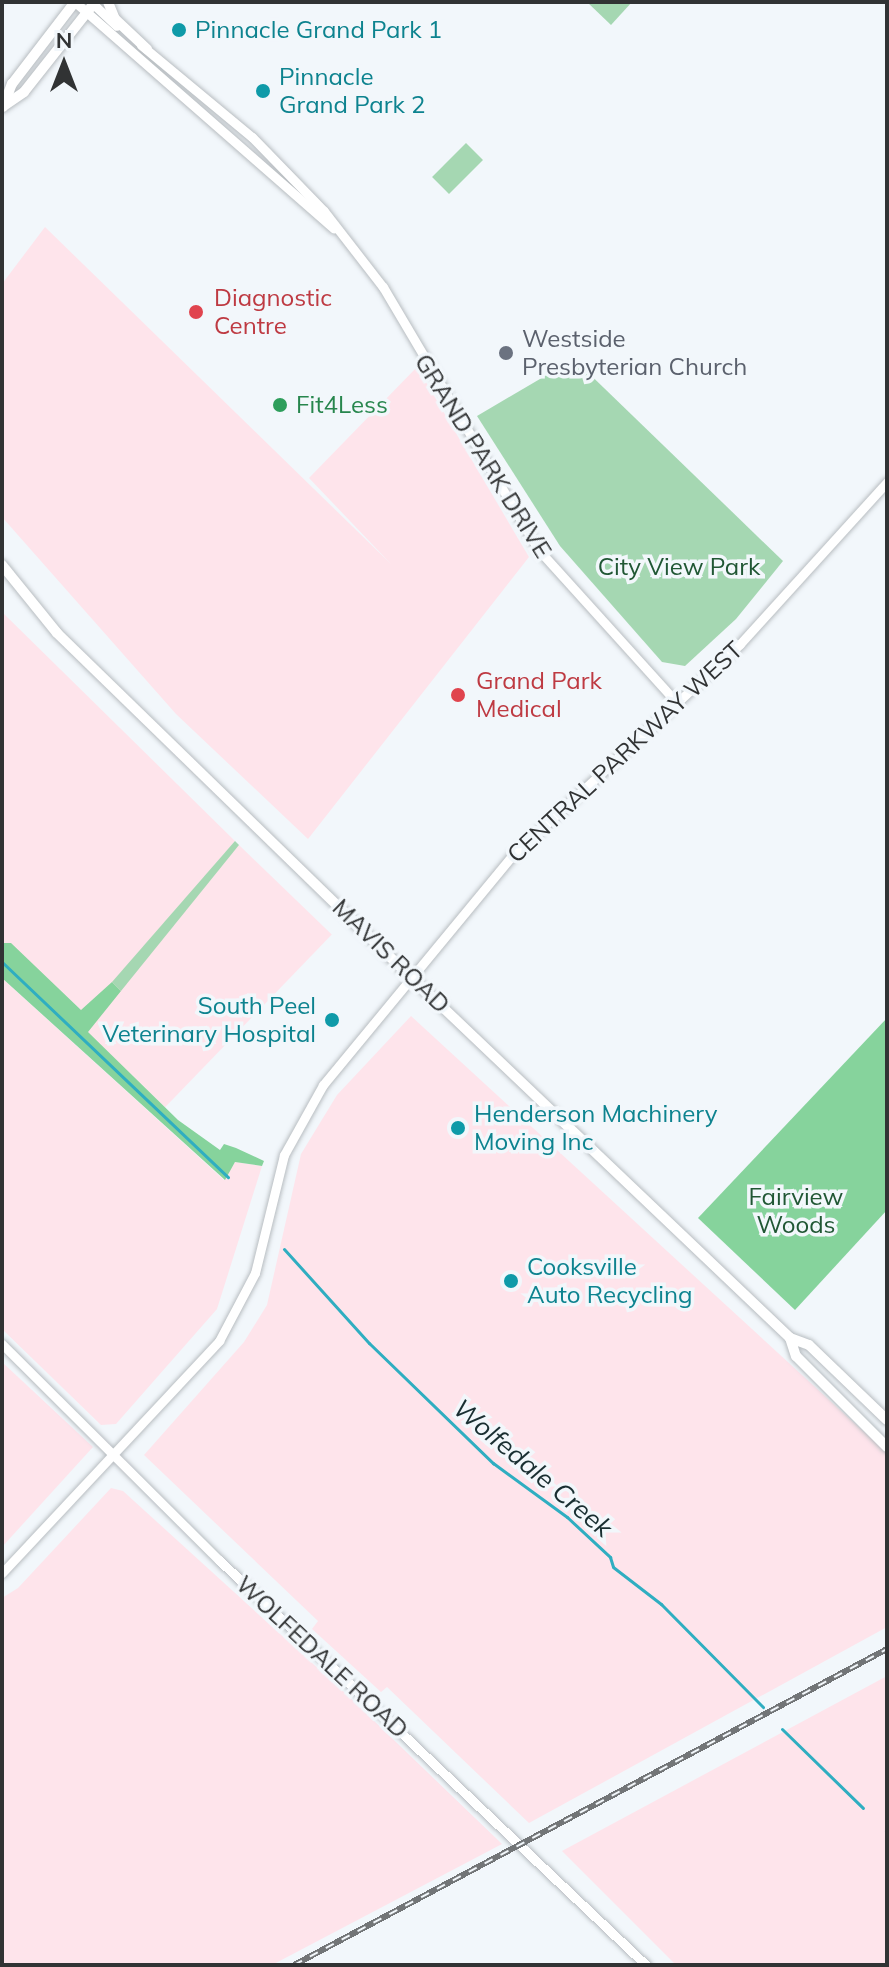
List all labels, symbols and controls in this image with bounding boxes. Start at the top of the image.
place label: Pinnacle Grand Park 1 [195,16,442,44]
marker: Pinnacle Grand Park 1 [170,21,188,39]
north arrow [24,24,104,104]
text: N [56,26,72,54]
place label: Pinnacle Grand Park 2 [279,63,425,119]
marker: Pinnacle Grand Park 2 [254,82,272,100]
place label: Diagnostic Centre [214,284,332,340]
marker: Diagnostic Centre [185,301,207,323]
place label: Westside Presbyterian Church [522,325,747,381]
marker: Westside Presbyterian Church [497,344,515,362]
street label: GRAND PARK DRIVE [409,349,557,563]
place label: Fit4Less [296,391,388,419]
marker: Fit4Less [271,396,289,414]
park label: City View Park [598,553,760,581]
street label: CENTRAL PARKWAY WEST [501,635,749,869]
place label: Grand Park Medical [476,667,602,723]
marker: Grand Park Medical [447,684,469,706]
street label: MAVIS ROAD [327,893,455,1019]
place label: South Peel Veterinary Hospital [102,992,316,1048]
marker: South Peel Veterinary Hospital [323,1011,341,1029]
place label: Henderson Machinery Moving Inc [474,1100,717,1156]
marker: Henderson Machinery Moving Inc [449,1119,467,1137]
park label: Fairview Woods [749,1183,843,1239]
place label: Cooksville Auto Recycling [527,1253,693,1309]
marker: Cooksville Auto Recycling [502,1272,520,1290]
water label: Wolfedale Creek [447,1392,619,1544]
street label: WOLFEDALE ROAD [230,1570,414,1744]

